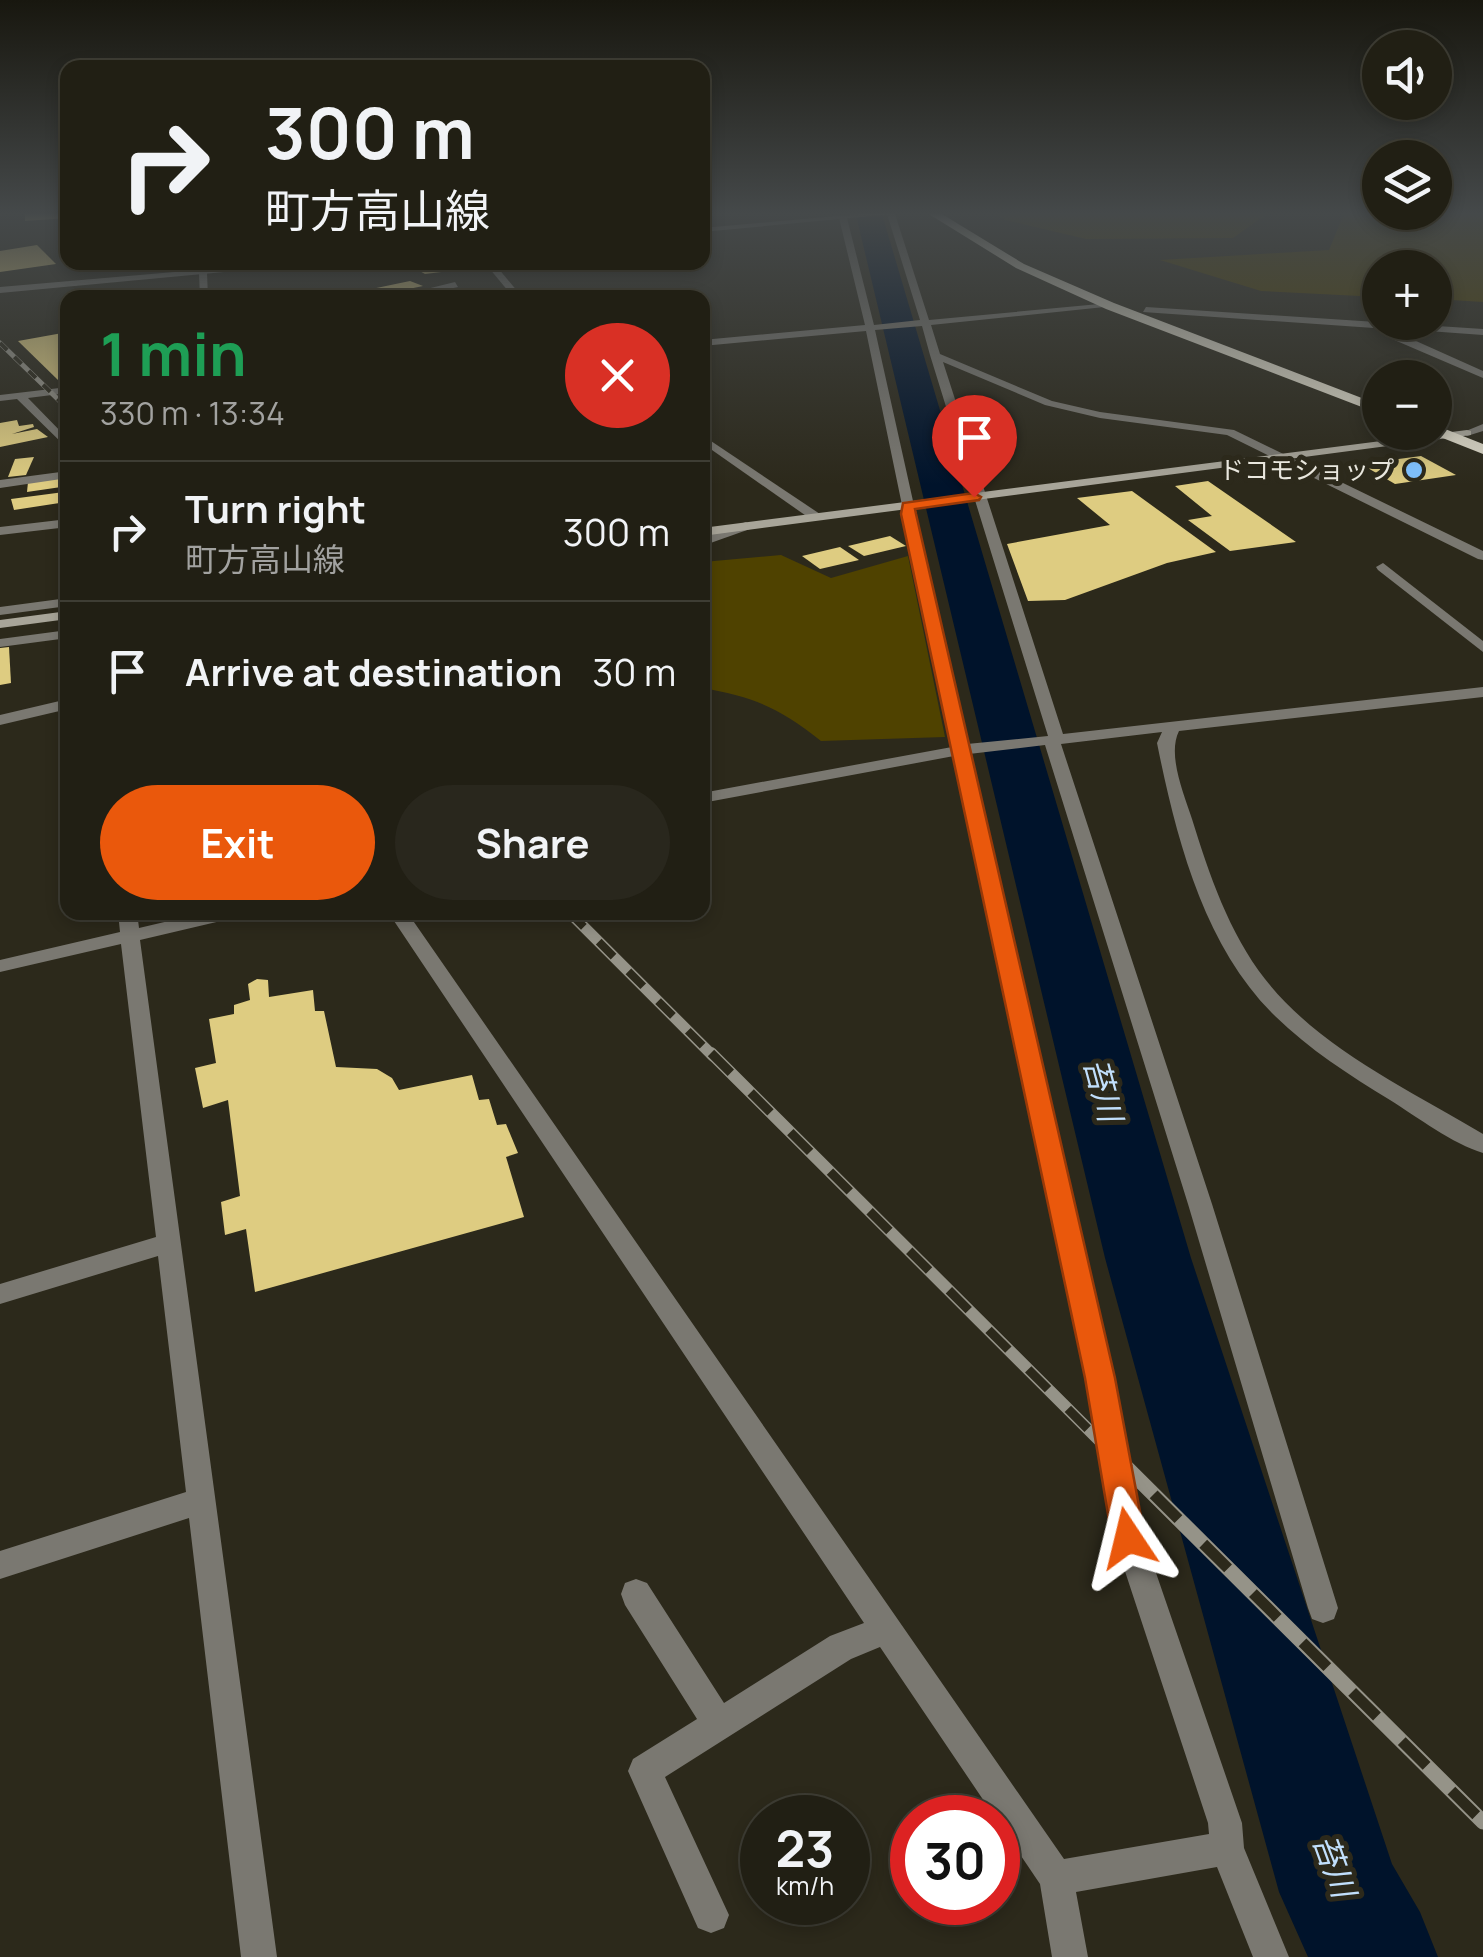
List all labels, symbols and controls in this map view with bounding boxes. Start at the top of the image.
map controls [1362,30,1452,450]
button: sound [1362,30,1452,120]
text: 300 m [265,84,475,180]
icon: right [100,100,230,230]
button: layers [1362,140,1452,230]
text: 町方高山線 [265,179,490,241]
button: + [1362,250,1452,340]
text: 1 min [100,312,247,394]
button: close [565,323,670,428]
button: − [1362,360,1452,450]
text: 330 m · 13:34 [100,391,285,435]
pin [932,395,1017,498]
icon: arrive [947,410,1002,465]
place label: ドコモショップ [1219,452,1394,487]
marker: ドコモショップ [1403,459,1425,481]
text: Turn right [185,482,366,534]
icon: right [100,504,155,559]
text: 300 m [563,505,670,557]
text: 町方高山線 [185,537,345,581]
icon: arrive [100,644,155,699]
text: Arrive at destination [185,645,562,697]
text: 30 m [592,645,676,697]
button: Exit [100,785,375,900]
button: Share [395,785,670,900]
water label: 苔川 [1074,1053,1134,1129]
position arrow [1076,1486,1180,1590]
speed limit sign: 30 [890,1795,1020,1925]
text: 23 [776,1814,834,1882]
water label: 苔川 [1303,1828,1368,1906]
text: km/h [776,1868,834,1903]

